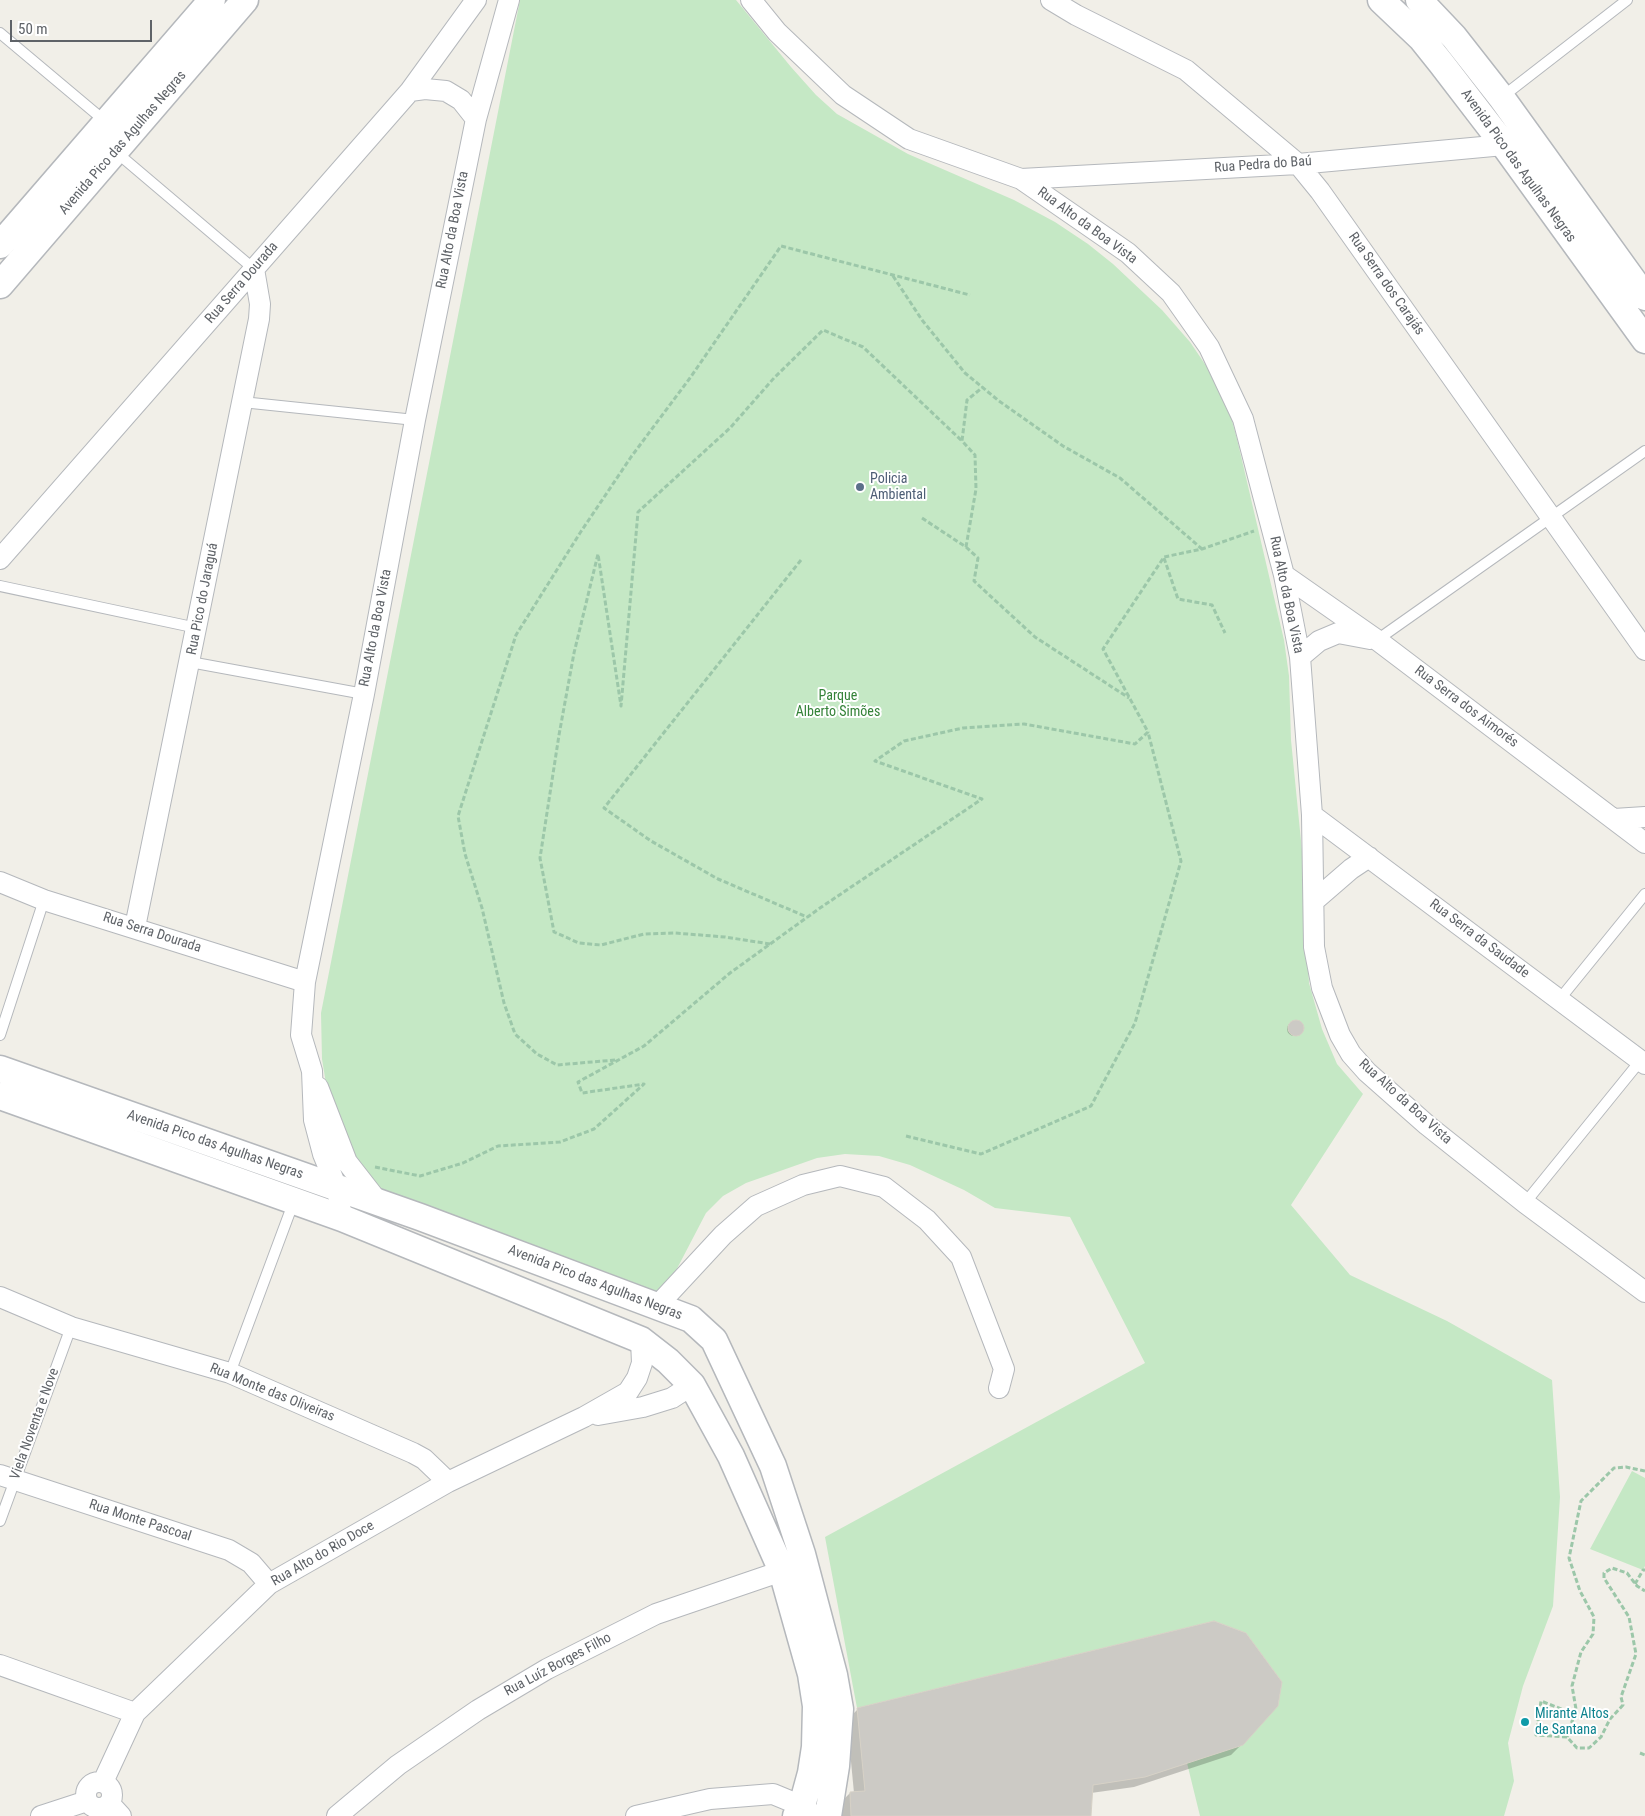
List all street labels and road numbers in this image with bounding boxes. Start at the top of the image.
street label: Avenida Pico das Agulhas Negras [56,68,190,218]
street label: Avenida Pico das Agulhas Negras [1457,86,1579,246]
street label: Rua Pedra do Baú [1214,153,1312,177]
street label: Rua Alto da Boa Vista [433,170,473,290]
street label: Rua Alto da Boa Vista [1034,184,1140,268]
street label: Rua Serra dos Carajás [1344,230,1428,338]
street label: Rua Serra Dourada [202,239,282,327]
street label: Rua Alto da Boa Vista [1265,535,1307,655]
street label: Rua Pico do Jaraguá [184,542,222,656]
street label: Rua Alto da Boa Vista [356,568,396,688]
street label: Rua Serra dos Aimorés [1411,662,1521,752]
street label: Rua Serra da Saudade [1426,896,1532,982]
street label: Rua Serra Dourada [101,909,203,957]
street label: Rua Alto da Boa Vista [1355,1056,1455,1148]
street label: Avenida Pico das Agulhas Negras [125,1107,305,1183]
street label: Avenida Pico das Agulhas Negras [506,1242,684,1324]
street label: Rua Monte das Oliveiras [207,1360,337,1426]
street label: Viela Noventa e Nove [7,1366,63,1482]
street label: Rua Monte Pascoal [87,1497,193,1545]
street label: Rua Alto do Rio Doce [269,1518,377,1590]
street label: Rua Luíz Borges Filho [502,1630,614,1700]

